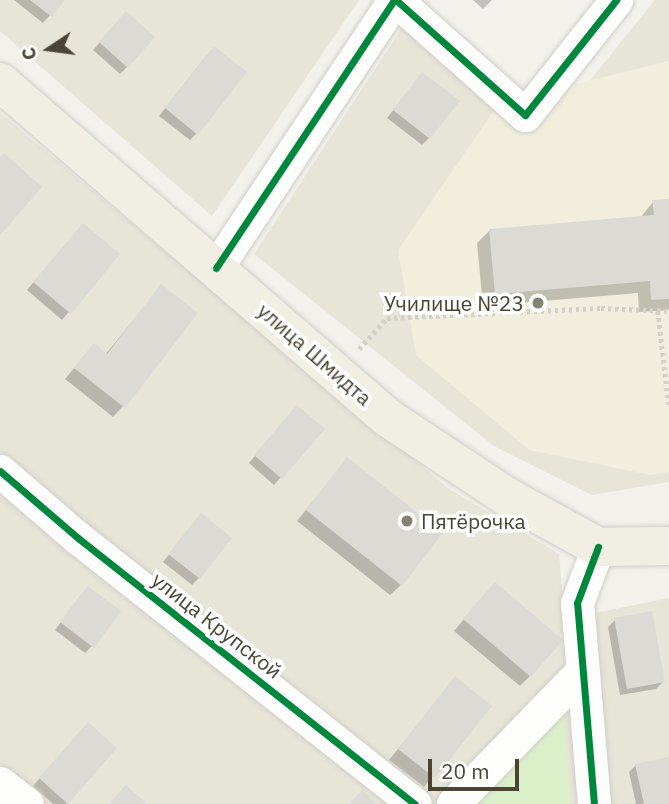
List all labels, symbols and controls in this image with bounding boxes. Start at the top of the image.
north arrow [14,14,84,84]
text: С [15,45,42,62]
place label: Училище №23 [384,290,524,316]
marker: Училище №23 [530,295,546,311]
street label: улица Шмидта [253,298,377,410]
place label: Пятёрочка [421,508,526,534]
marker: Пятёрочка [399,513,415,529]
street label: улица Крупской [147,567,287,683]
scale bar [431,744,522,788]
text: 20 m [441,757,490,785]

